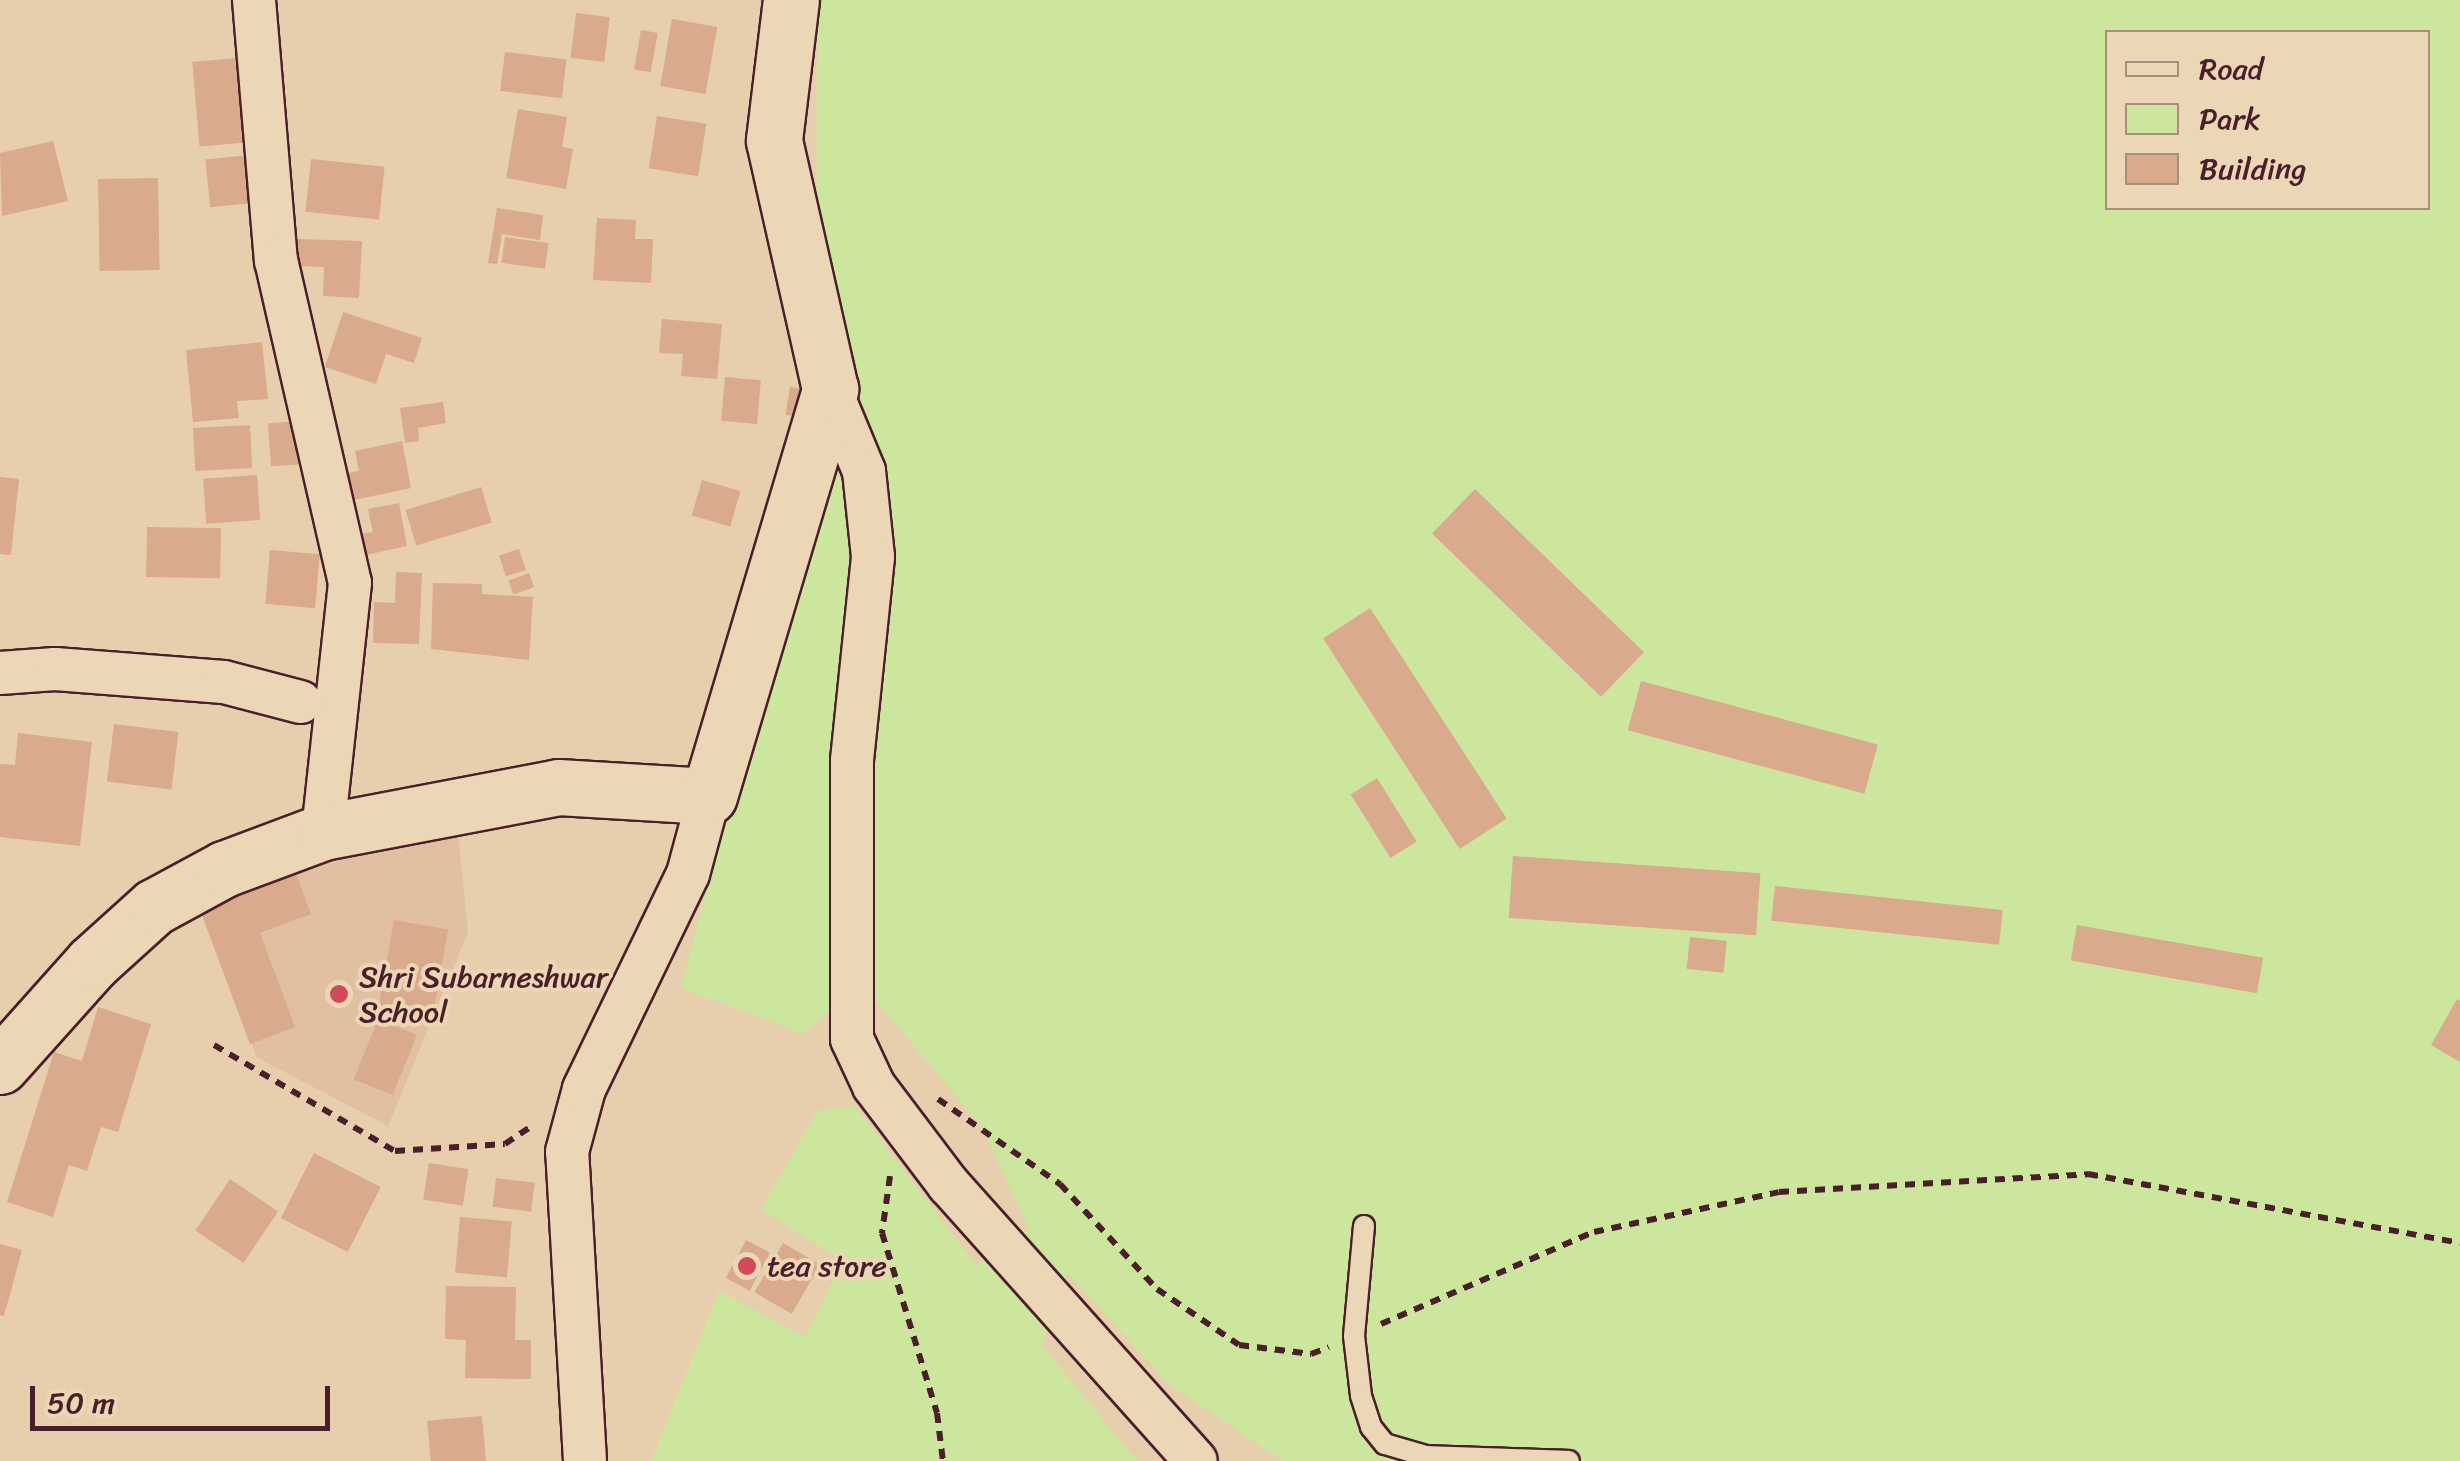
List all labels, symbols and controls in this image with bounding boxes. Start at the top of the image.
legend [2105,30,2430,210]
text: Road [2199,42,2263,96]
text: Park [2199,92,2261,146]
text: Building [2199,142,2306,196]
place label: Shri Subarneshwar School [359,959,609,1030]
marker: Shri Subarneshwar School [328,983,350,1005]
place label: tea store [767,1248,888,1284]
marker: tea store [736,1255,758,1277]
scale bar [35,1366,335,1428]
text: 50 m [47,1376,115,1430]

